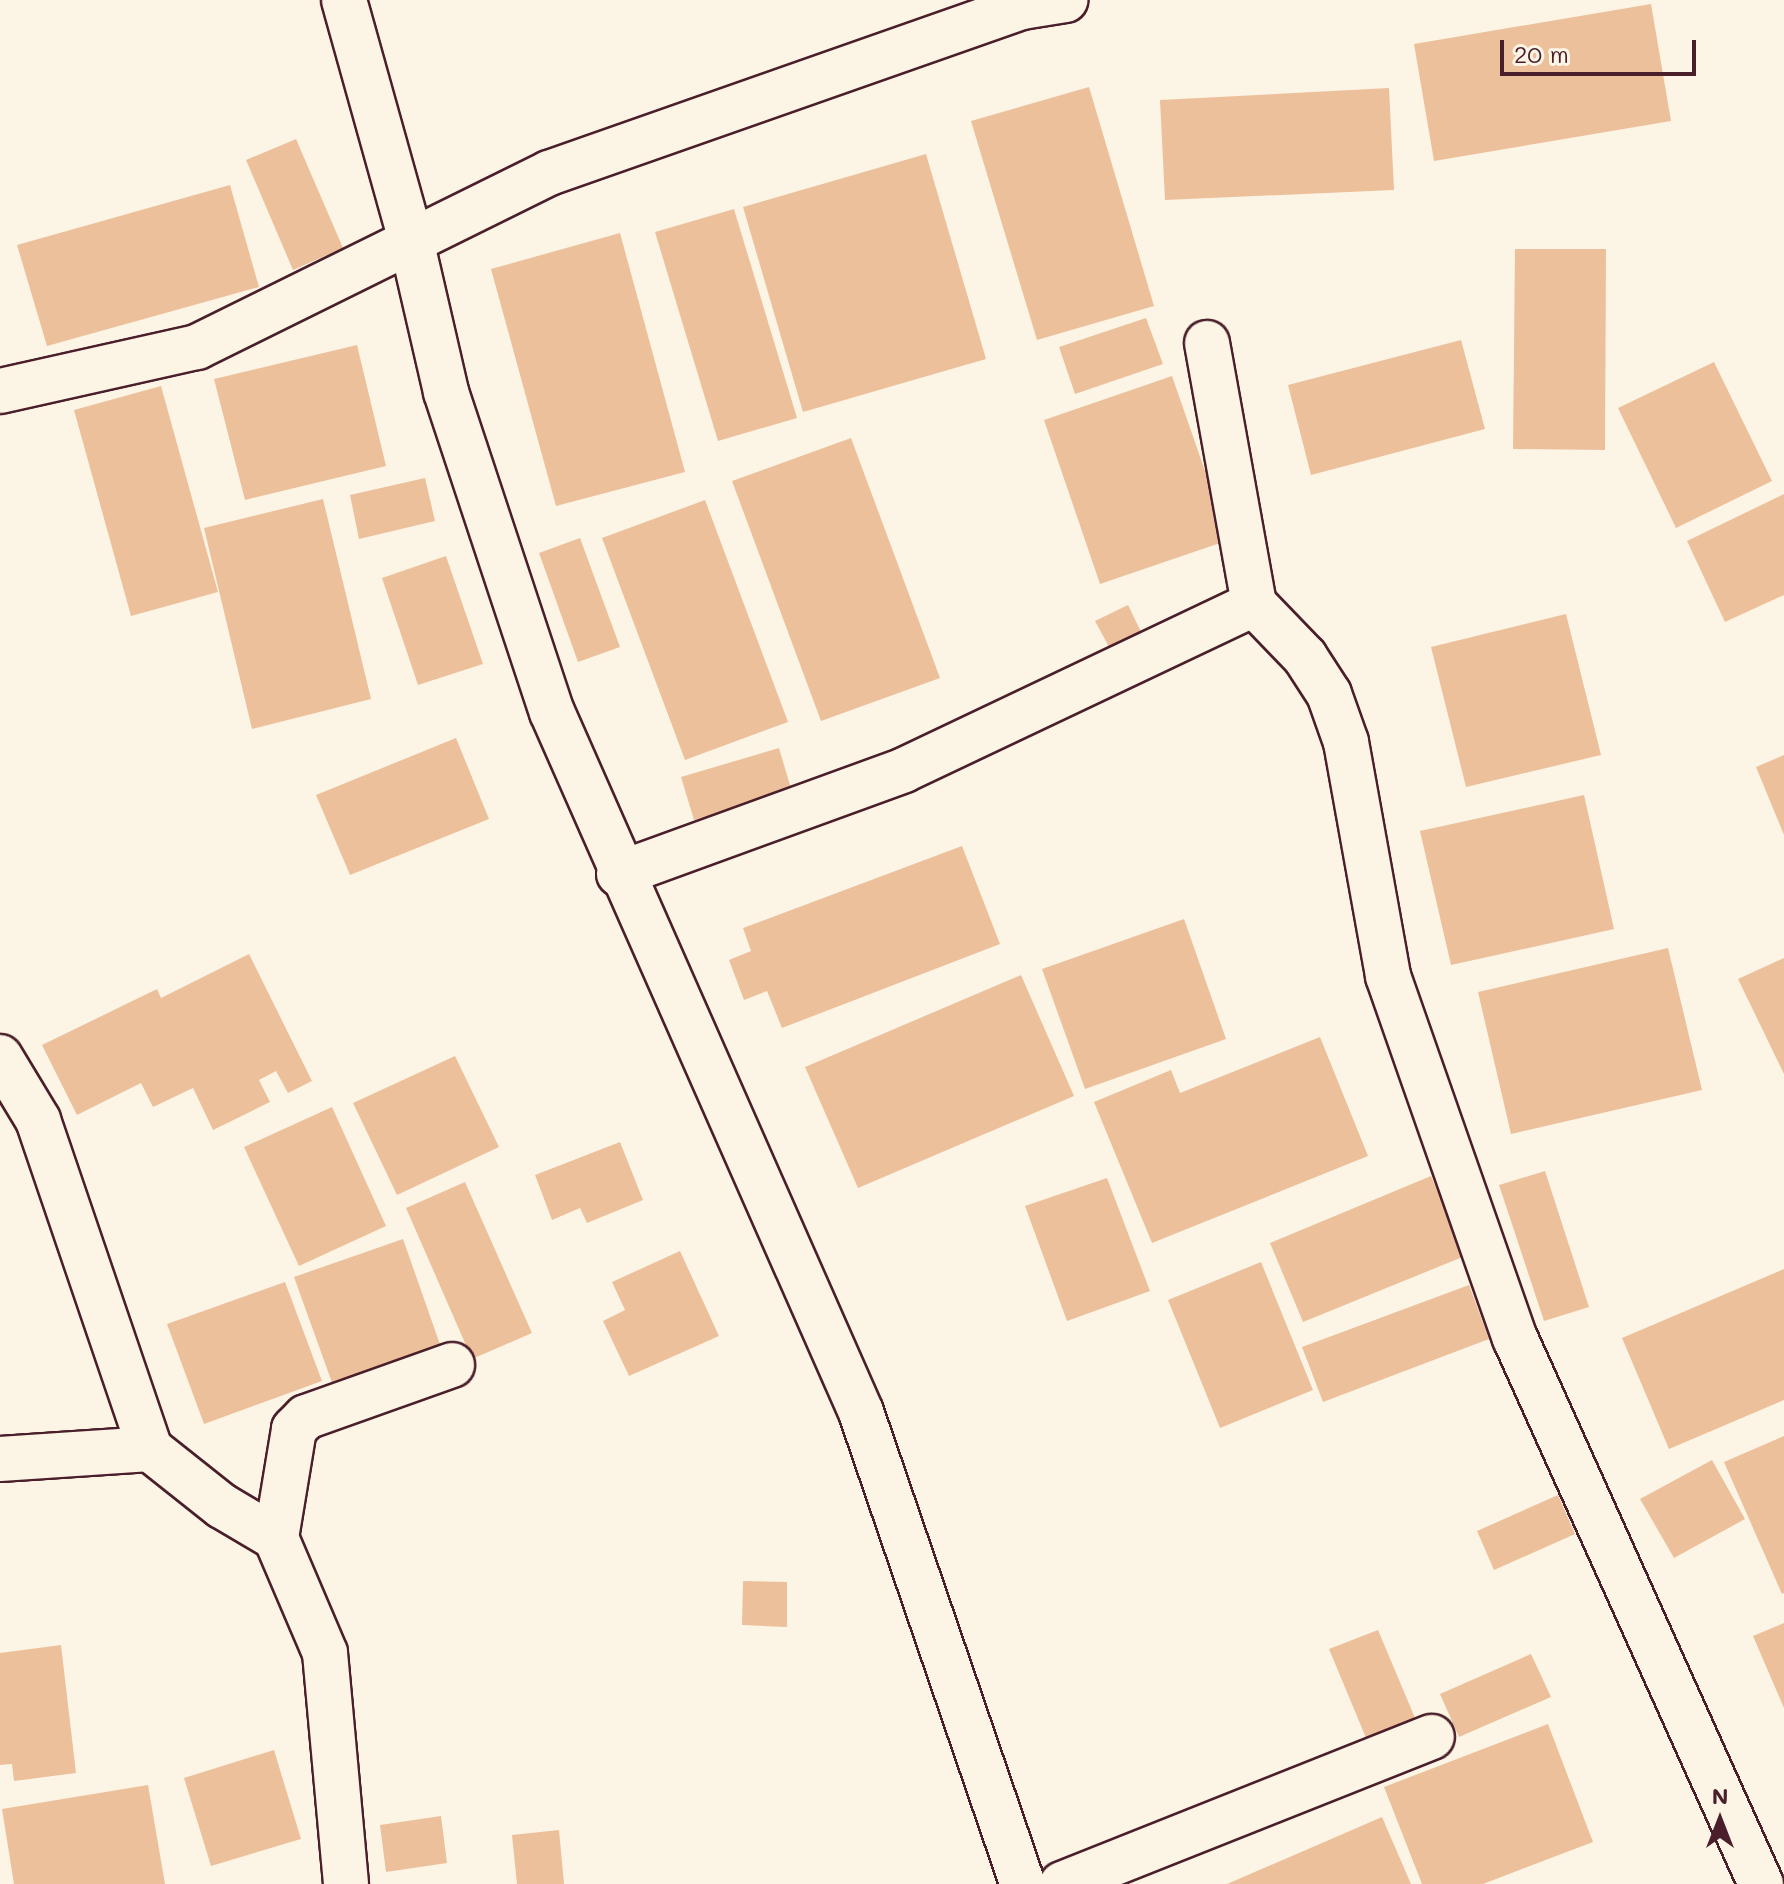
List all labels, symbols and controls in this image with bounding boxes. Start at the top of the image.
scale bar [1504,24,1700,74]
text: 20 m [1514,38,1569,69]
north arrow [1680,1780,1760,1860]
text: N [1712,1781,1728,1810]

